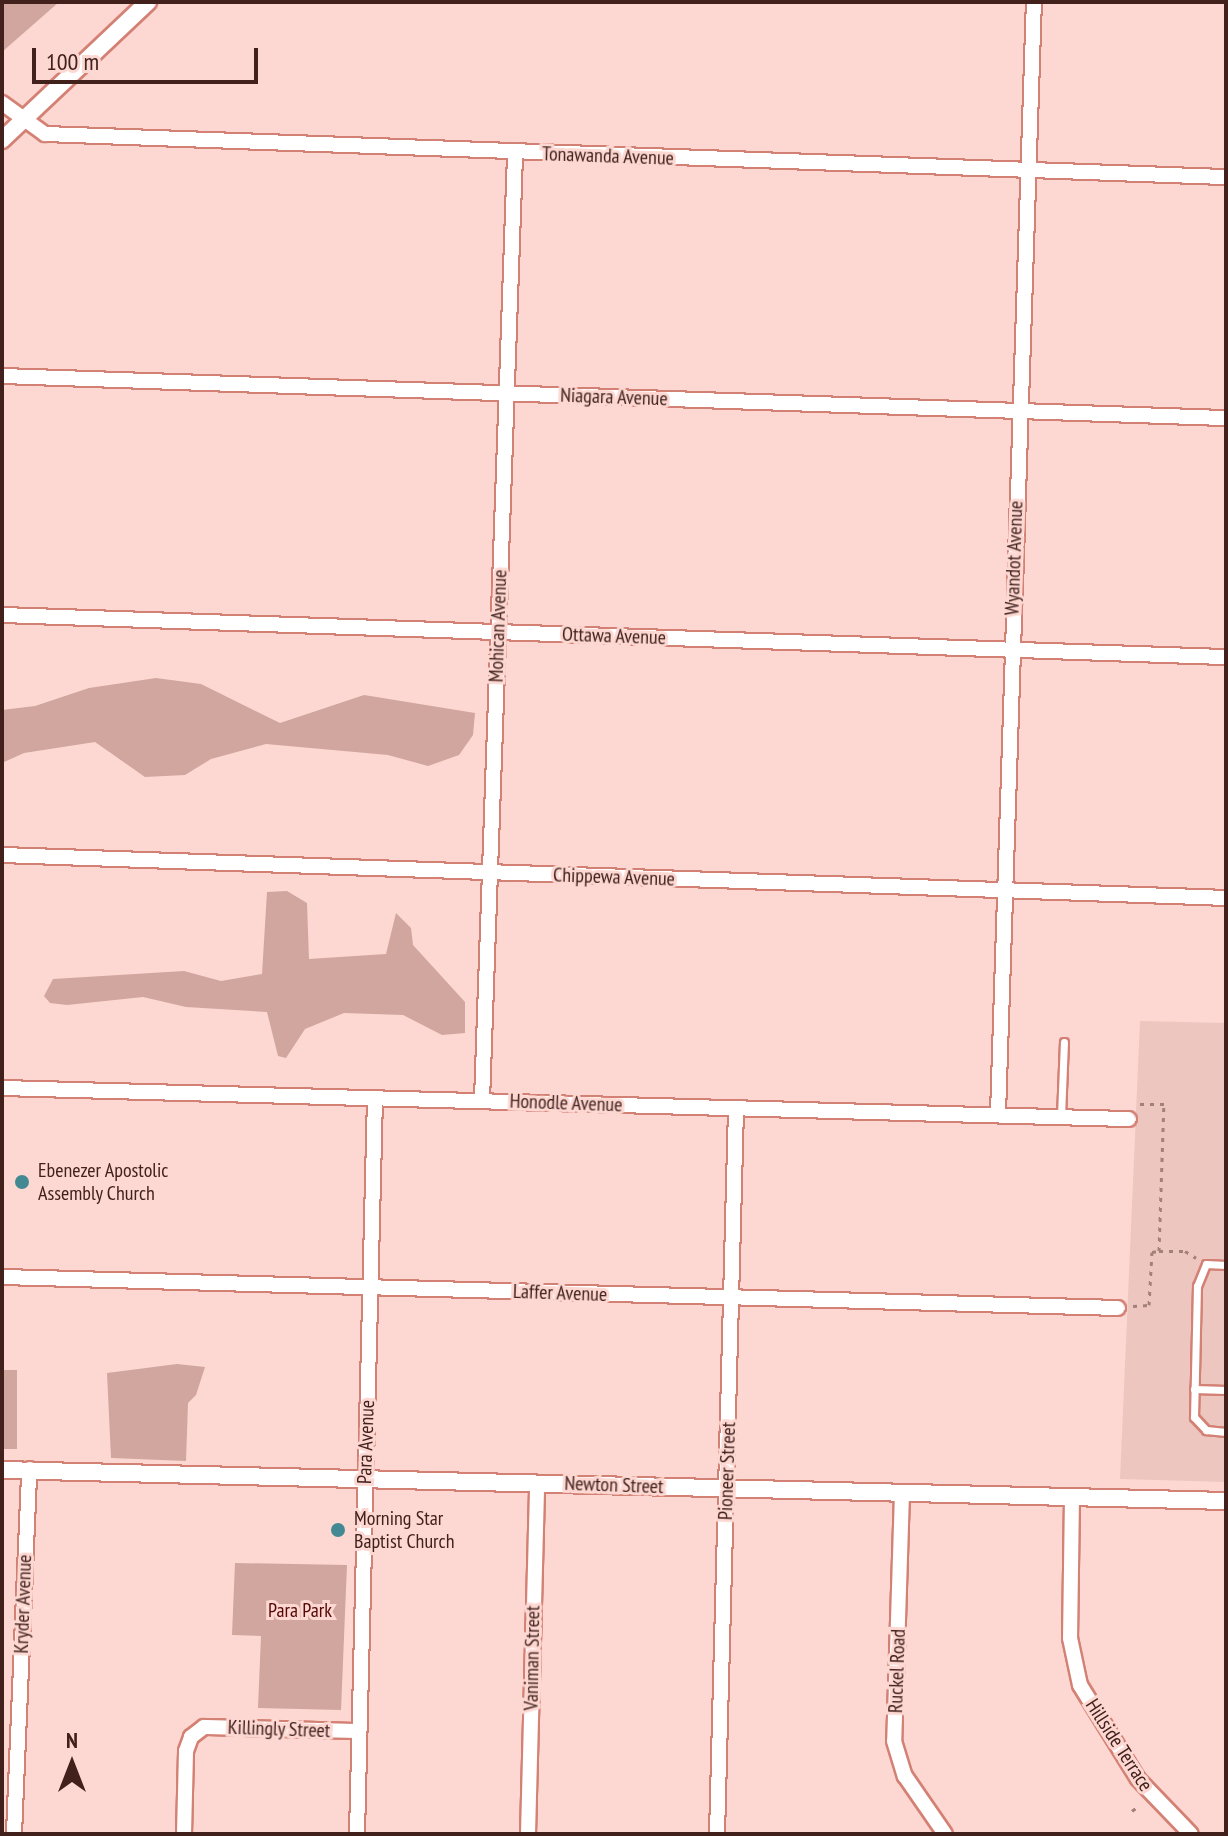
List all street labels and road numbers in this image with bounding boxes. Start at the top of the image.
street label: Tonawanda Avenue [541,142,675,170]
street label: Niagara Avenue [560,383,668,411]
street label: Wyandot Avenue [1000,500,1028,616]
street label: Mohican Avenue [484,569,512,683]
street label: Ottawa Avenue [561,622,667,650]
street label: Chippewa Avenue [552,863,676,891]
street label: Honodle Avenue [509,1089,623,1117]
street label: Laffer Avenue [512,1279,608,1307]
street label: Para Avenue [353,1399,379,1485]
street label: Pioneer Street [713,1421,741,1521]
street label: Newton Street [564,1471,664,1499]
street label: Kryder Avenue [9,1554,37,1654]
street label: Vaniman Street [519,1605,545,1711]
street label: Ruckel Road [884,1628,910,1714]
street label: Hillside Terrace [1080,1694,1158,1796]
street label: Killingly Street [227,1715,331,1743]

